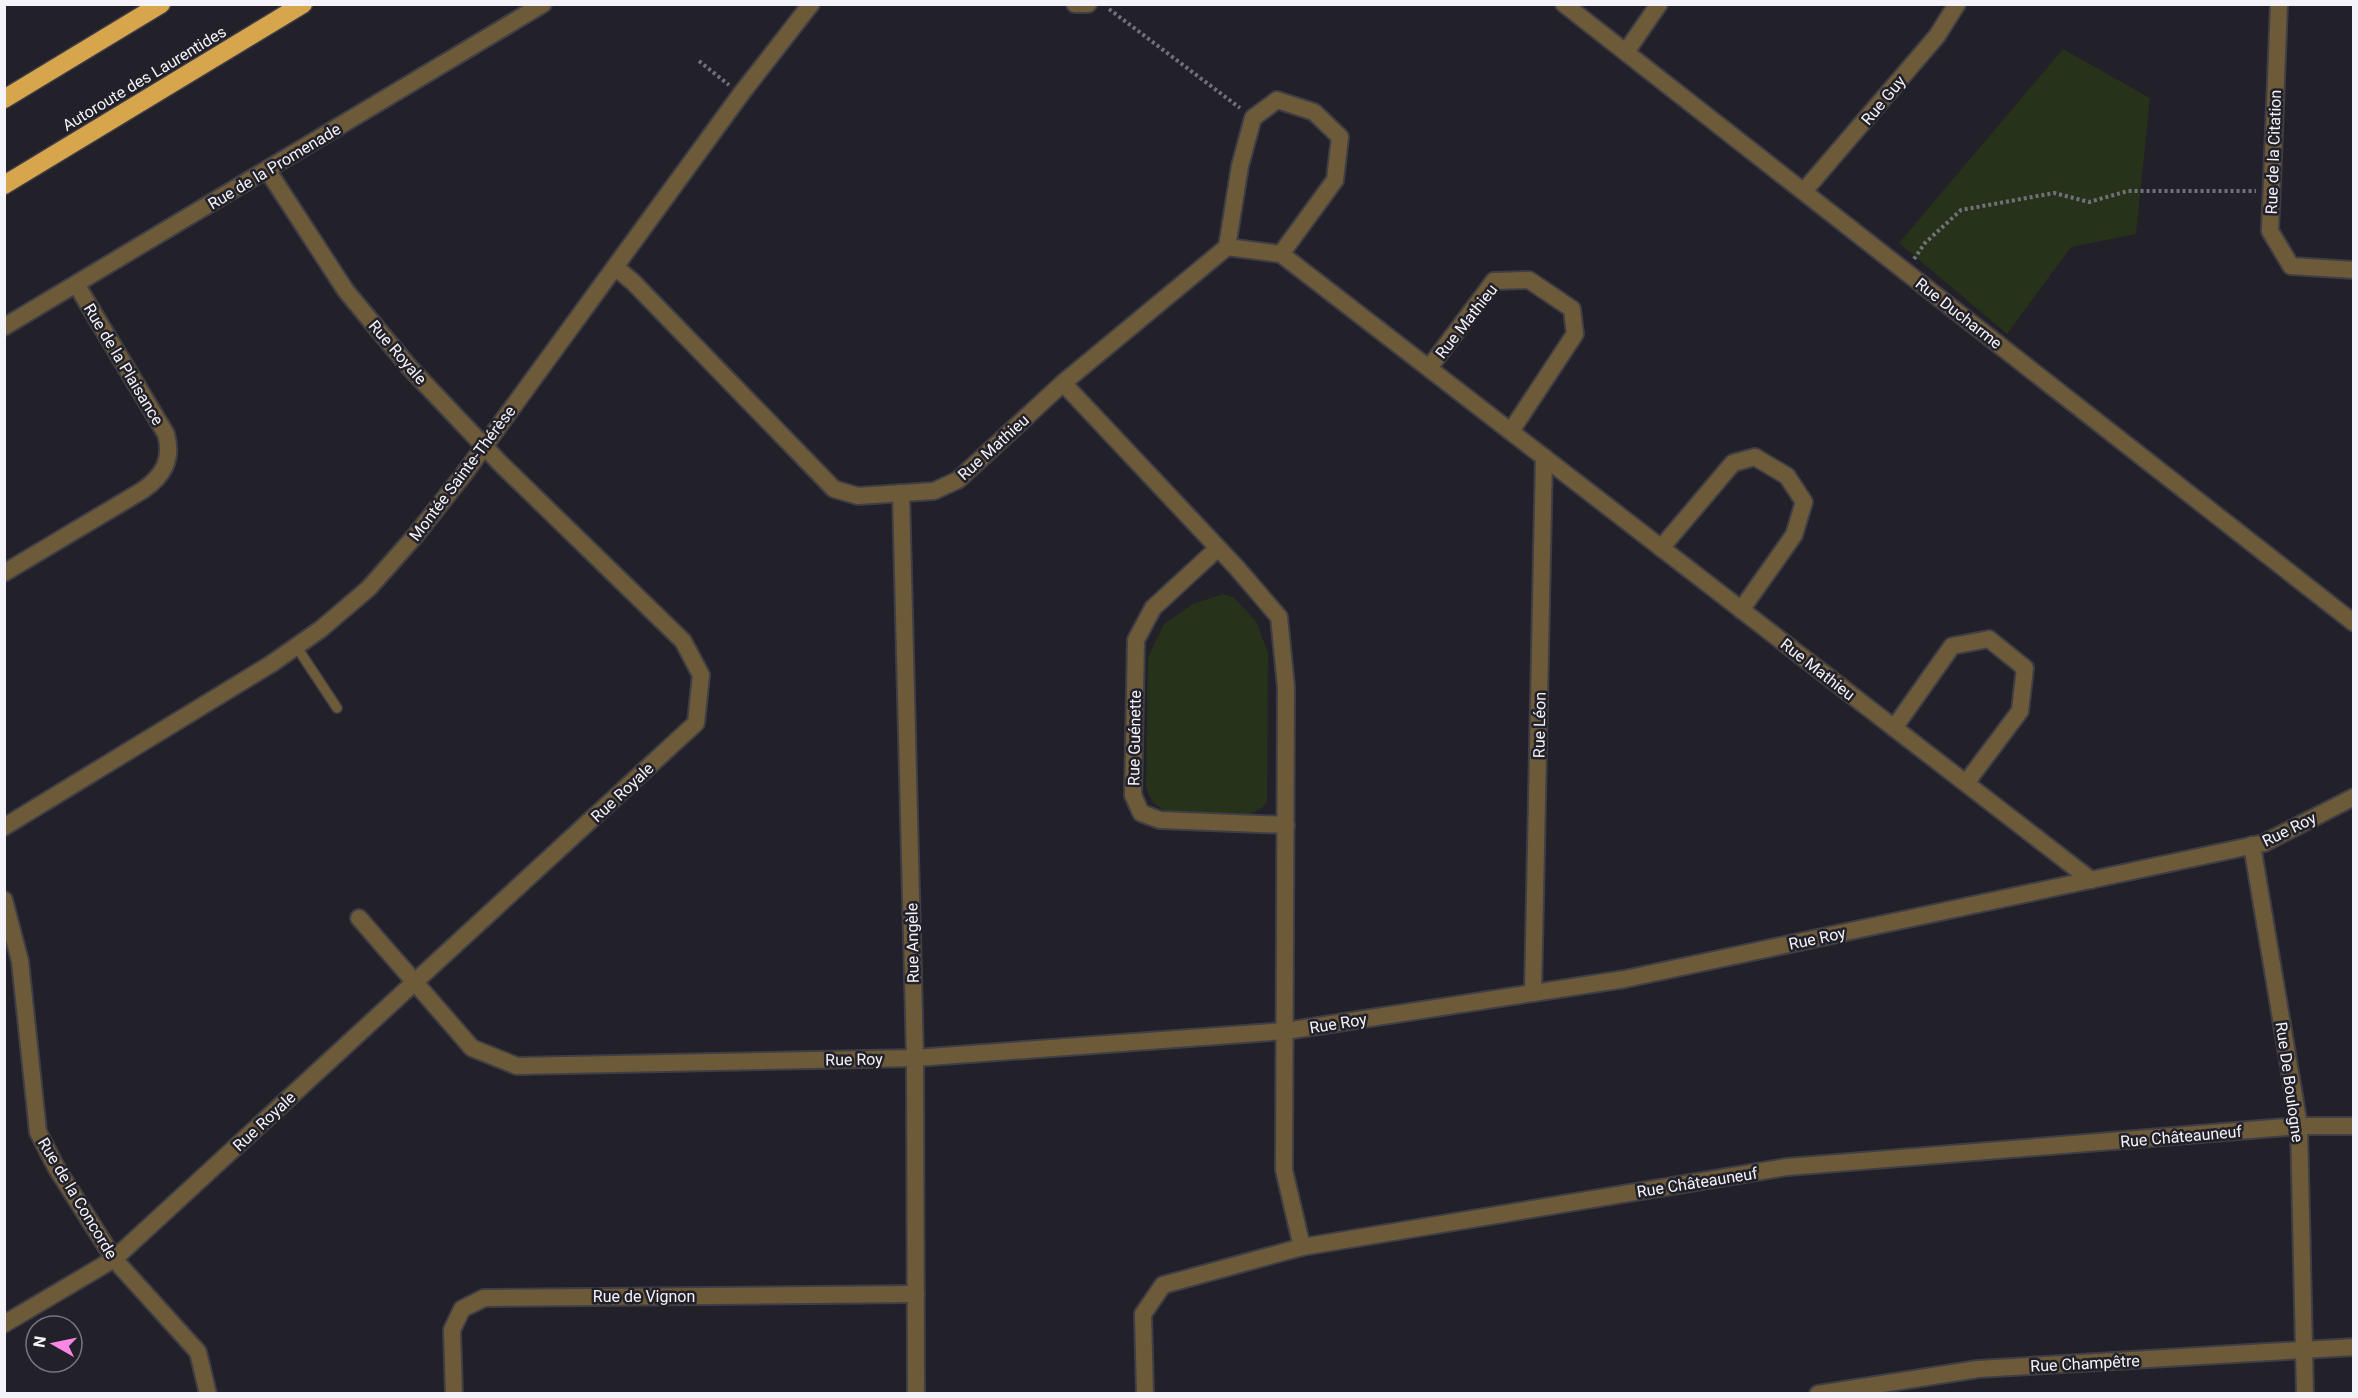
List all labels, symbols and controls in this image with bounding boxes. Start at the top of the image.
street label: Autoroute des Laurentides [59,22,230,135]
street label: Rue Guy [1857,72,1910,129]
street label: Rue de la Citation [2262,89,2285,215]
street label: Rue de la Promenade [205,119,344,214]
street label: Rue Ducharme [1912,274,2006,353]
street label: Rue Mathieu [1431,280,1501,362]
street label: Rue de la Plaisance [80,300,167,428]
street label: Rue Royale [365,316,431,388]
street label: Montée Sainte-Thérèse [405,402,519,545]
street label: Rue Mathieu [954,411,1033,484]
street label: Rue Mathieu [1777,634,1859,704]
street label: Rue Guénette [1124,690,1145,786]
street label: Rue Léon [1529,692,1550,758]
street label: Rue Royale [587,759,658,826]
street label: Rue Roy [2259,808,2320,851]
street label: Rue Angèle [902,903,923,983]
street label: Rue Roy [1787,923,1848,954]
street label: Rue Roy [1308,1010,1368,1037]
street label: Rue De Boulogne [2272,1021,2307,1143]
street label: Rue Roy [825,1049,883,1070]
street label: Rue Royale [229,1088,300,1155]
street label: Rue Châteauneuf [2119,1122,2243,1151]
street label: Rue de la Concorde [34,1134,121,1262]
street label: Rue Châteauneuf [1635,1163,1759,1201]
street label: Rue de Vignon [593,1287,695,1306]
north arrow [24,1314,84,1374]
text: N [29,1335,50,1349]
street label: Rue Champêtre [2030,1351,2140,1376]

